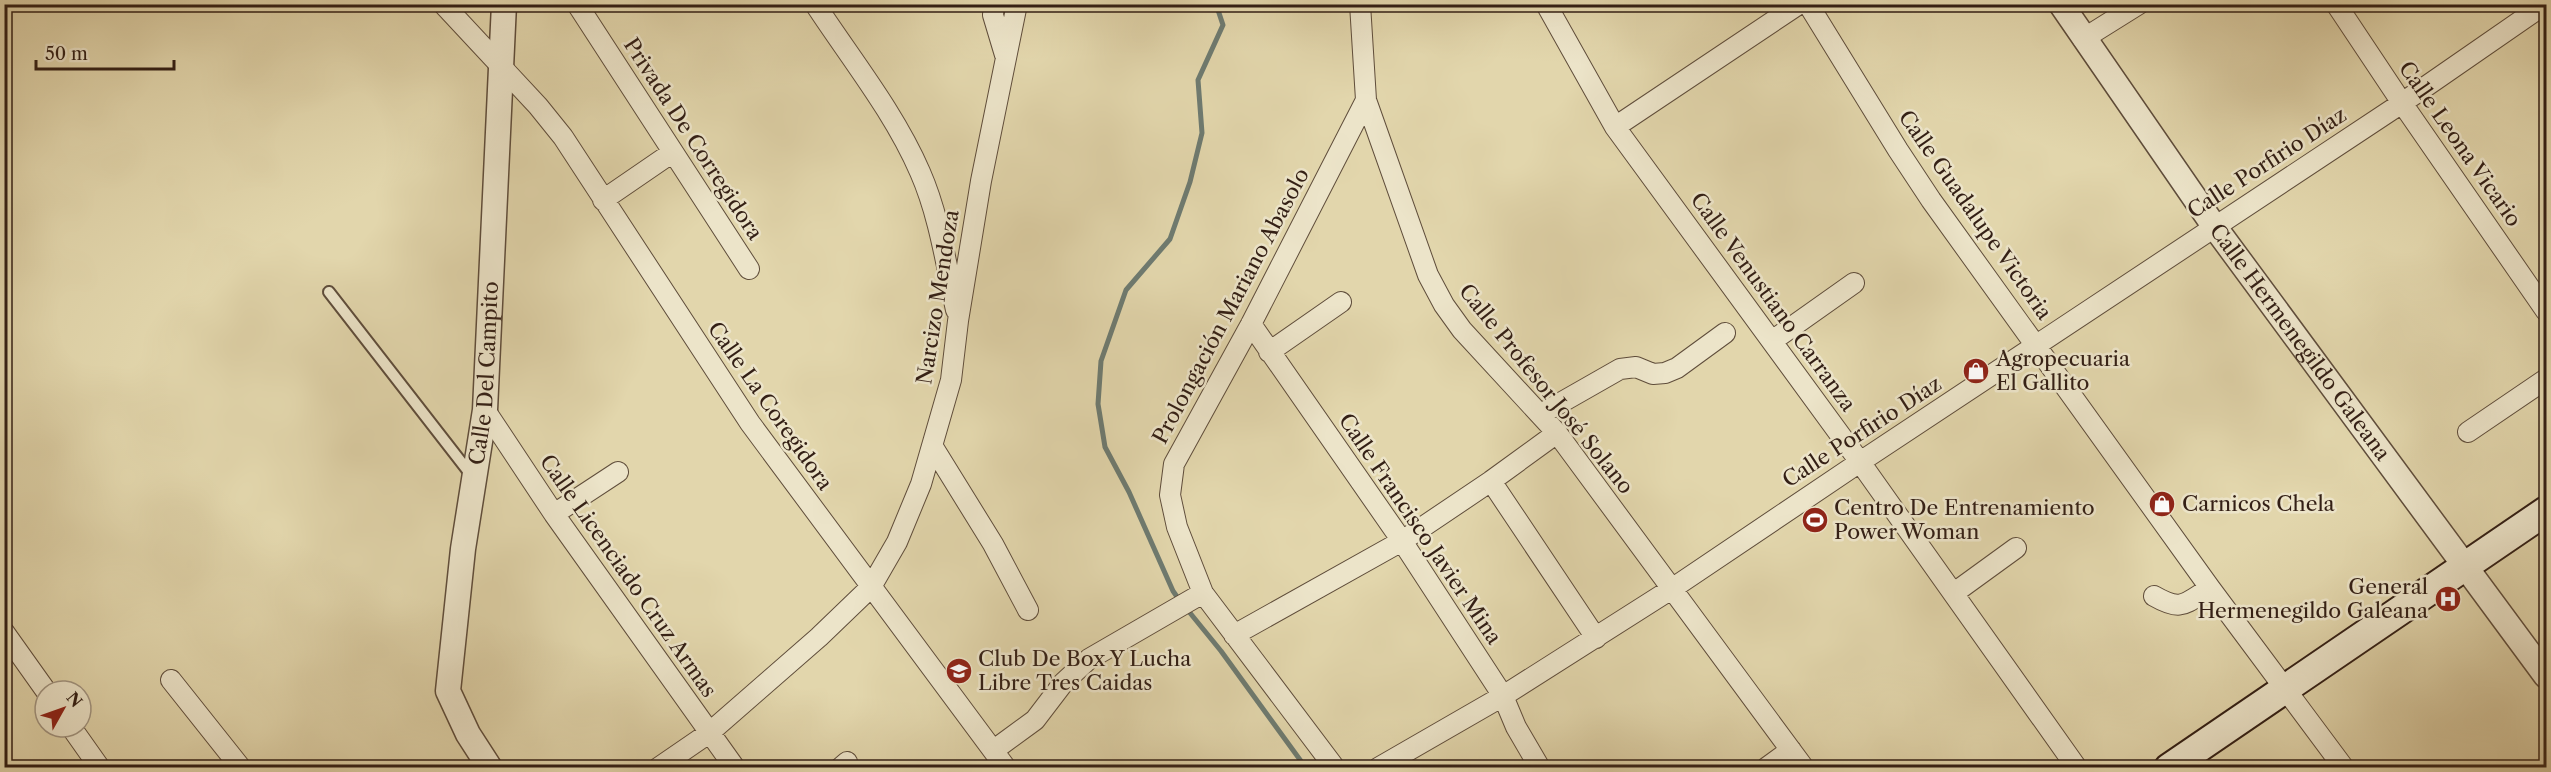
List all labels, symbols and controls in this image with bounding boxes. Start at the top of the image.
scale bar [36,33,174,71]
street label: Privada De Corregidora [619,33,769,245]
text: 50 m [45,43,88,65]
street label: Calle Leona Vicario [2394,56,2527,231]
street label: Calle Porfirio Díaz [2183,102,2351,223]
street label: Calle Guadalupe Victoria [1894,105,2058,325]
street label: Prolongación Mariano Abasolo [1147,164,1314,448]
street label: Calle Venustiano Carranza [1686,188,1862,417]
street label: Narcizo Mendoza [911,207,964,386]
street label: Calle Hermenegildo Galeana [2205,219,2396,466]
street label: Calle Profesor José Solano [1454,279,1639,499]
street label: Calle Del Campito [463,281,503,467]
street label: Calle La Coregidora [703,317,838,495]
place label: Agropecuaria El Gallito [1995,346,2131,395]
shop icon: Agropecuaria El Gallito [1961,356,1991,386]
street label: Calle Porfirio Díaz [1778,371,1946,492]
street label: Calle Francisco Javier Mina [1334,409,1508,650]
street label: Calle Licenciado Cruz Armas [535,449,722,702]
shop icon: Carnicos Chela [2147,489,2177,519]
place label: Carnicos Chela [2182,491,2336,516]
place label: Centro De Entrenamiento Power Woman [1834,495,2095,544]
sports icon: Centro De Entrenamiento Power Woman [1800,505,1830,535]
place label: General Hermenegildo Galeana [2197,574,2429,623]
hospital icon: General Hermenegildo Galeana [2433,584,2463,614]
place label: Club De Box Y Lucha Libre Tres Caidas [978,646,1192,695]
school or university icon: Club De Box Y Lucha Libre Tres Caidas [944,656,974,686]
north arrow [33,679,93,739]
text: N [62,688,87,711]

